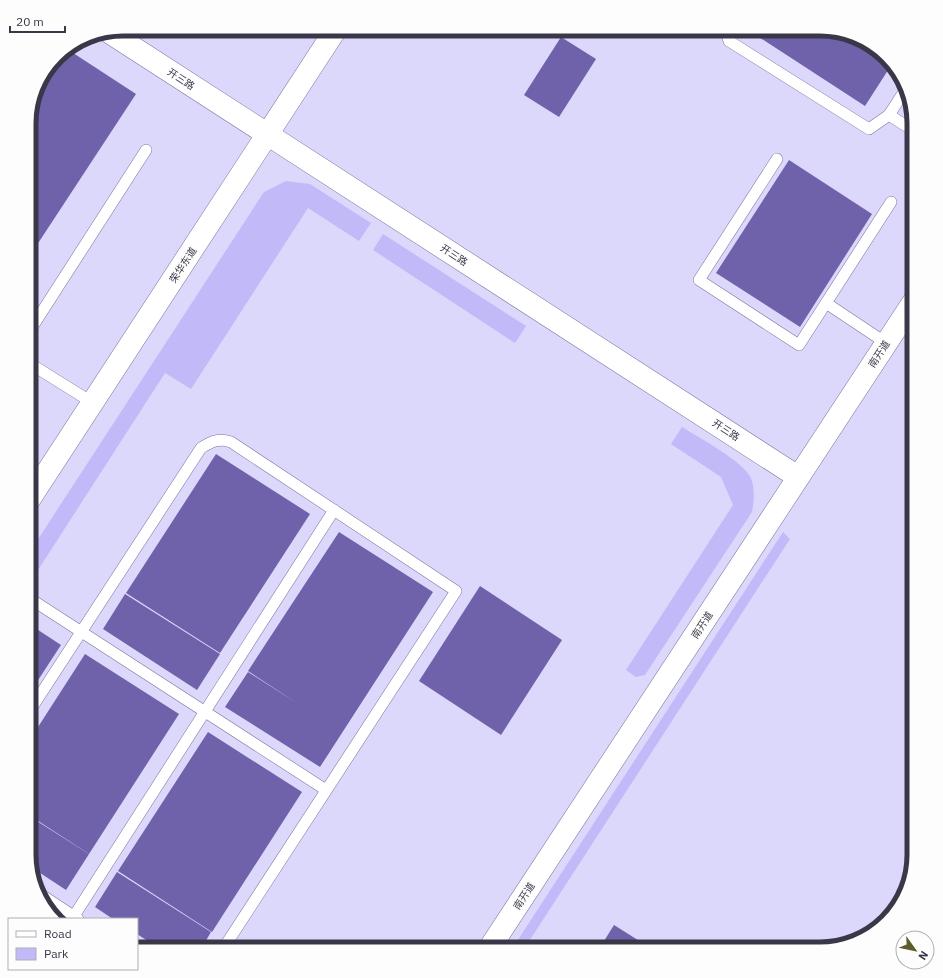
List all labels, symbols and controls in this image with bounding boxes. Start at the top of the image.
scale bar [10,8,65,34]
text: 20 m [16,14,44,29]
street label: 开三路 [165,65,197,93]
street label: 开三路 [438,241,470,269]
street label: 荣华东道 [167,245,199,285]
street label: 南开道 [865,338,893,370]
street label: 开三路 [710,416,742,444]
street label: 南开道 [688,609,716,641]
street label: 南开道 [510,880,538,912]
legend [8,918,138,970]
text: Road [44,926,72,941]
north arrow [895,930,935,970]
text: Park [44,946,69,961]
text: N [915,948,931,963]

